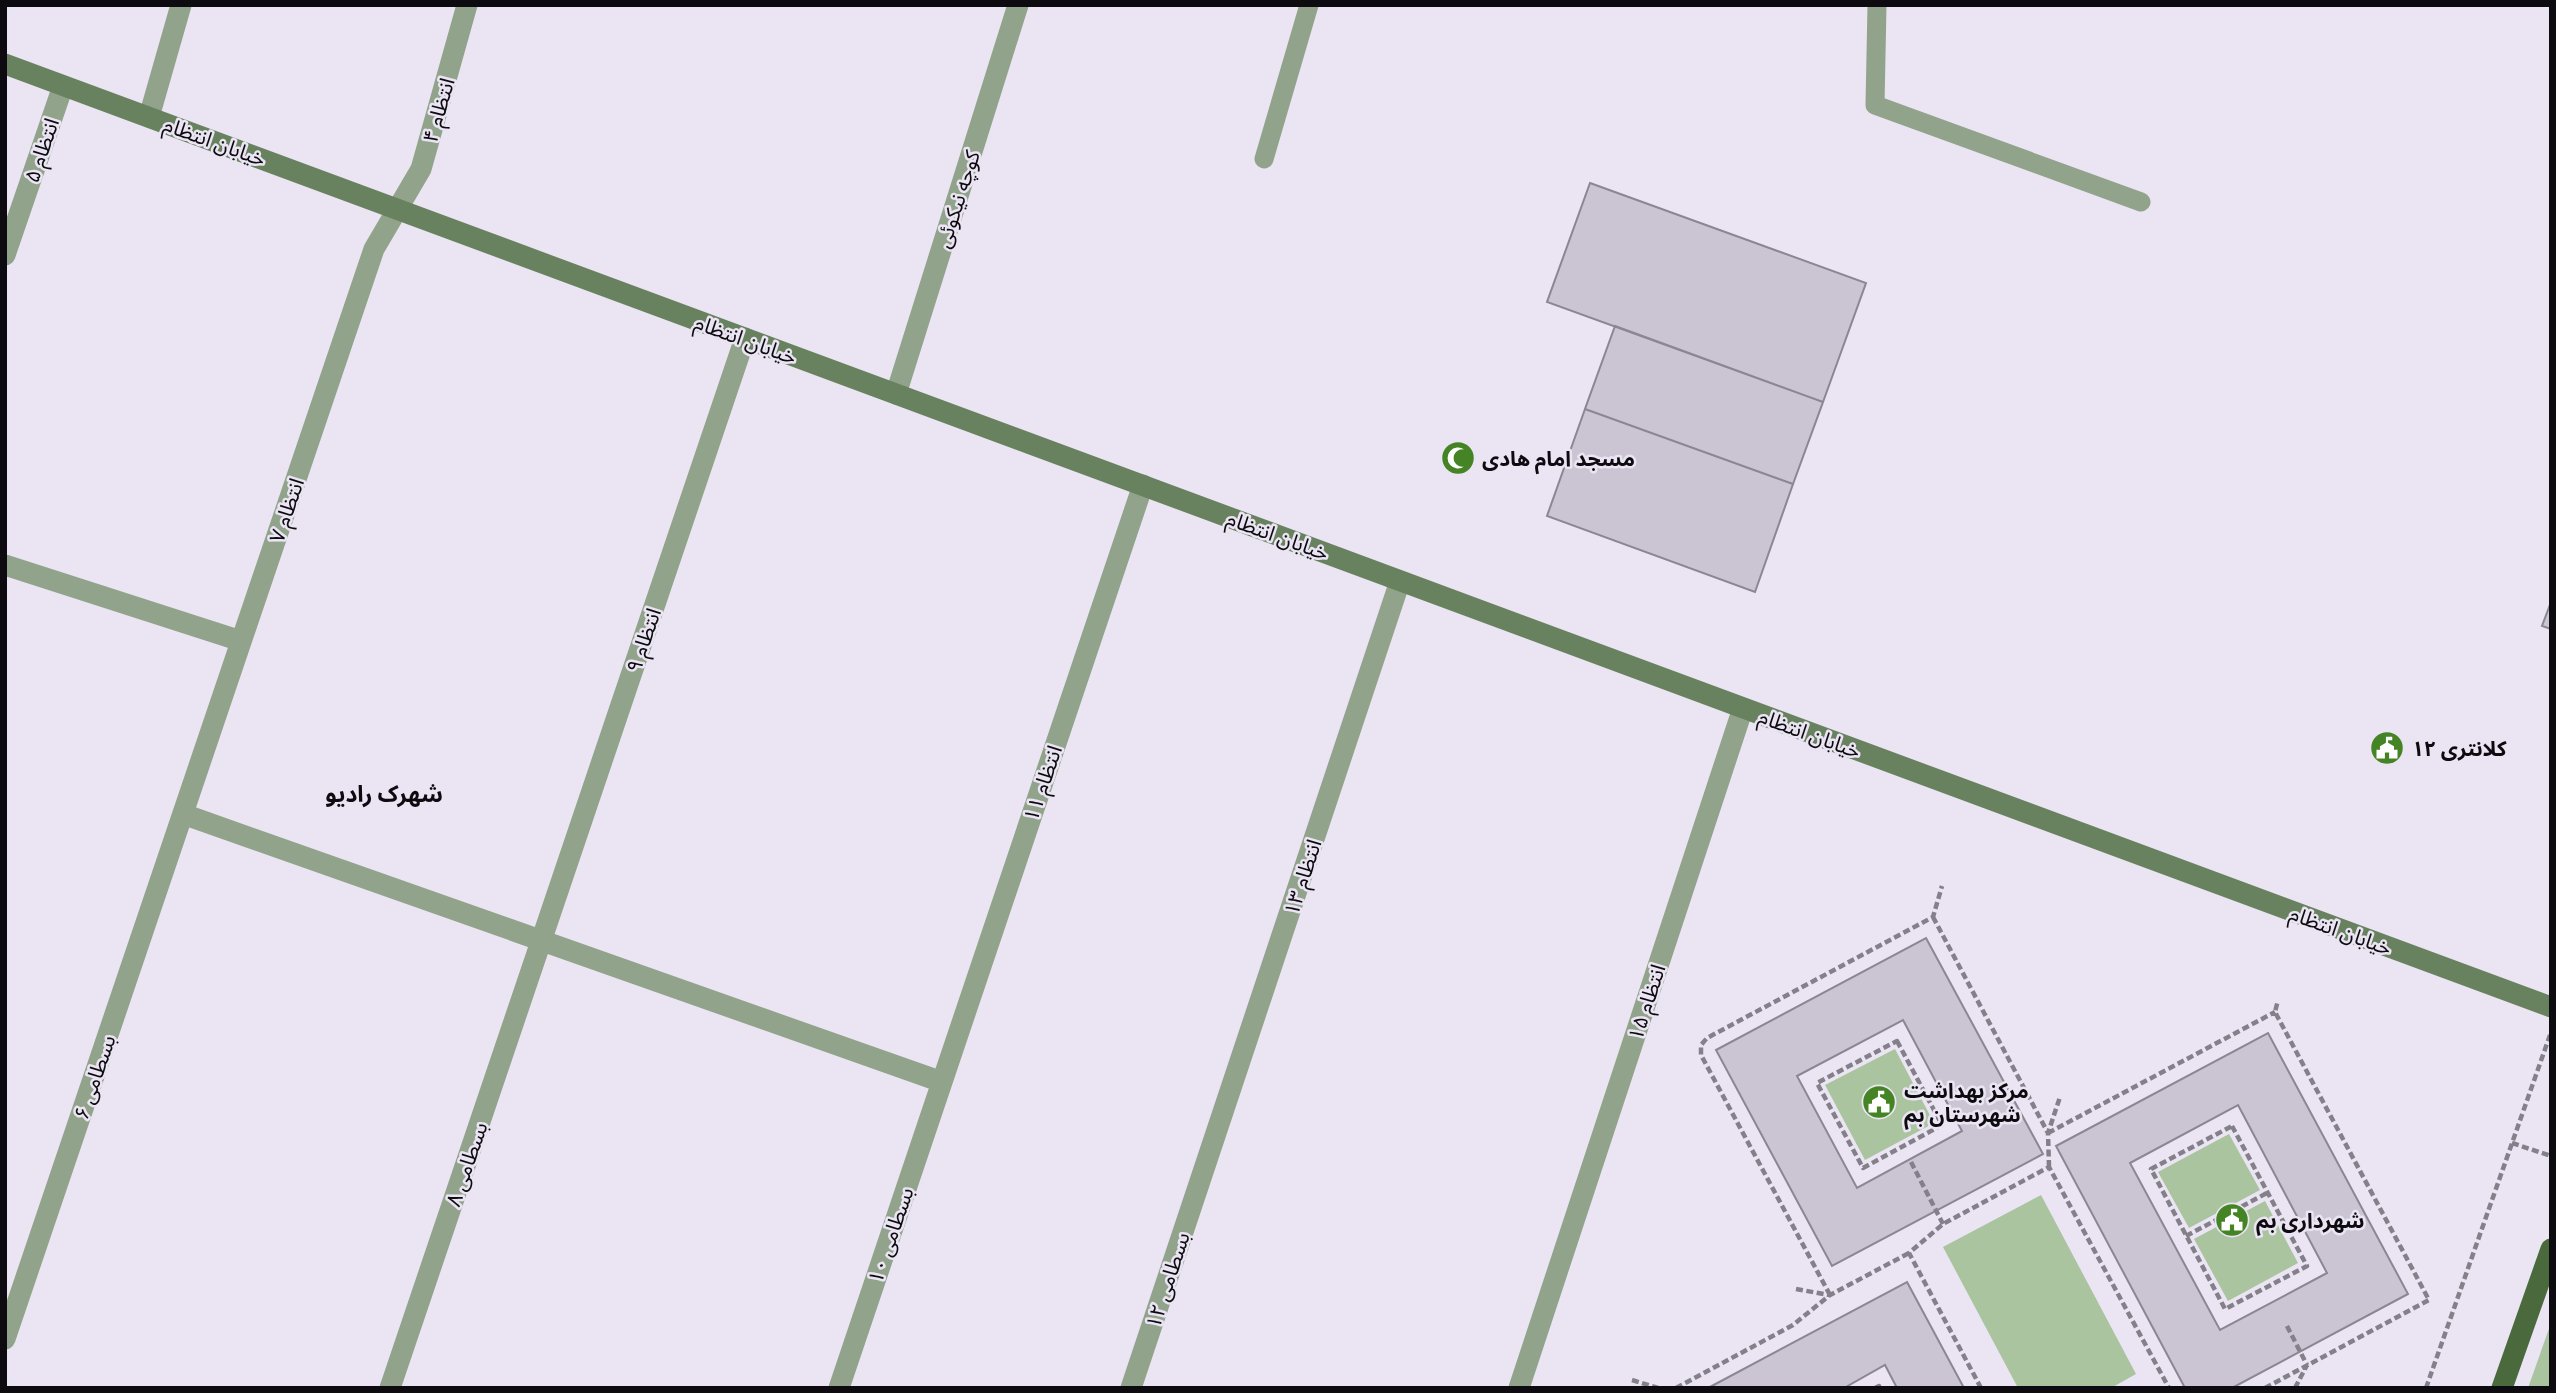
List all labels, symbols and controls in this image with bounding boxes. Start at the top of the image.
street label: انتظام ۴ [413,74,463,147]
street label: خیابان انتظام [159,108,271,175]
street label: انتظام ۵ [15,113,68,187]
street label: کوچه نیکوئی [926,146,988,252]
street label: خیابان انتظام [690,306,802,373]
mosque icon: مسجد امام هادی [1439,439,1477,477]
place label: مسجد امام هادی [1482,442,1635,475]
street label: انتظام ۷ [260,473,313,547]
street label: خیابان انتظام [1222,502,1334,569]
street label: انتظام ۹ [617,603,670,677]
street label: خیابان انتظام [1754,700,1866,767]
public building icon: کلانتری ۱۲ [2368,729,2406,767]
place label: کلانتری ۱۲ [2412,732,2507,764]
street label: انتظام ۱۱ [1014,741,1071,826]
district label: شهرک رادیو [325,776,443,811]
street label: انتظام ۱۳ [1275,835,1330,920]
street label: خیابان انتظام [2285,897,2397,964]
street label: انتظام ۱۵ [1619,960,1674,1045]
street label: بسطامی ۶ [65,1030,123,1124]
place label: مرکز بهداشت شهرستان بم [1904,1074,2029,1130]
public building icon: مرکز بهداشت شهرستان بم [1860,1083,1898,1121]
street label: بسطامی ۸ [437,1117,495,1211]
street label: بسطامی ۱۰ [859,1183,921,1287]
public building icon: شهرداری بم [2213,1201,2251,1239]
place label: شهرداری بم [2256,1204,2364,1236]
street label: بسطامی ۱۲ [1136,1228,1198,1332]

